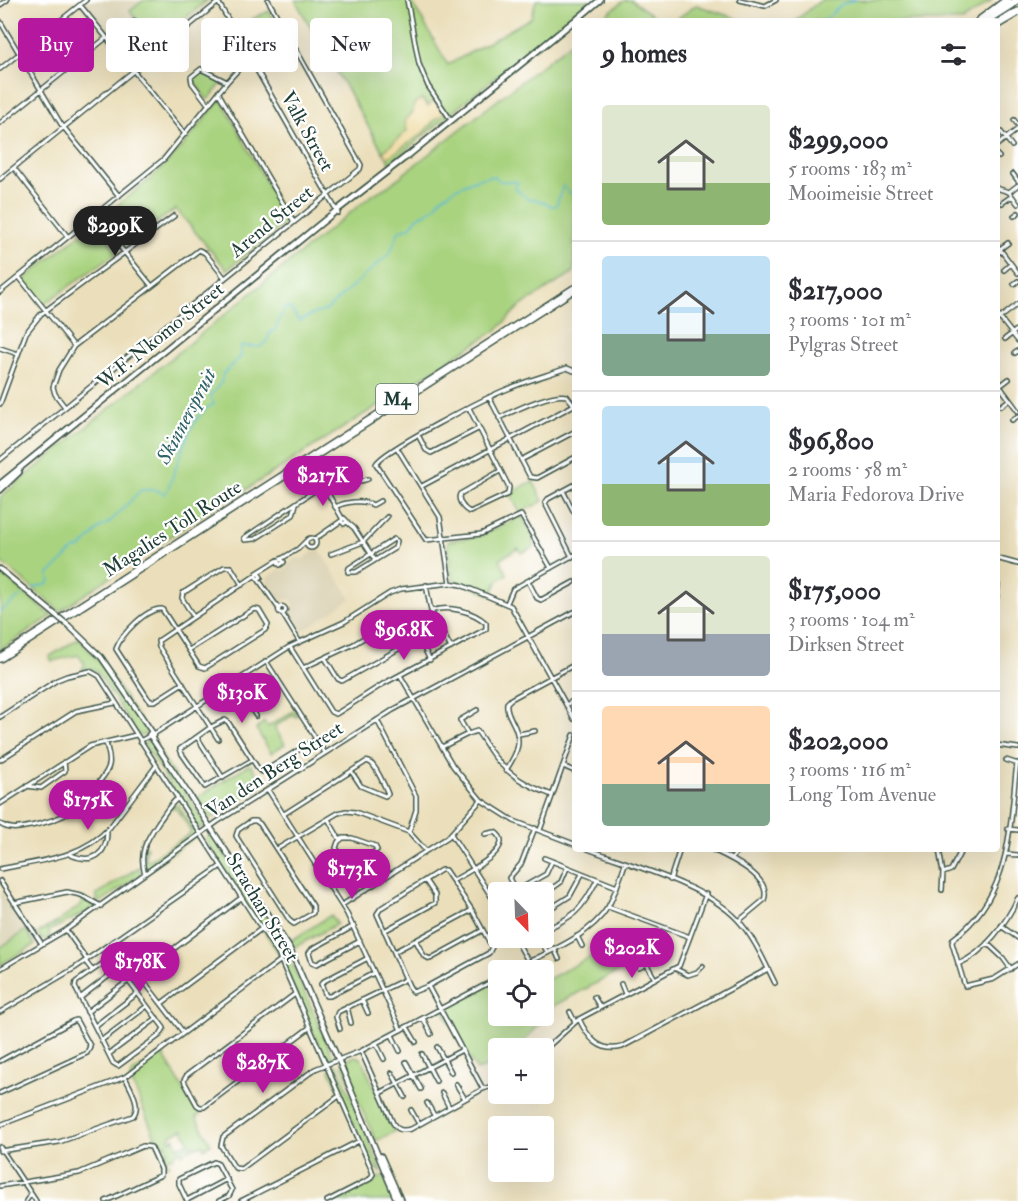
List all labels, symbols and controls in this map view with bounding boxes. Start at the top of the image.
chip: Buy [18,18,94,72]
chip: Rent [106,18,189,72]
chip: Filters [201,18,298,72]
chip: New [310,18,392,72]
text: 9 homes [602,38,687,70]
icon: filters [937,38,970,71]
street label: Valk Street [275,87,340,176]
text: $299,000 [788,124,889,156]
icon: home [650,129,722,201]
text: 5 rooms · 183 m² [788,156,912,181]
street label: Arend Street [223,180,319,264]
text: Mooimeisie Street [788,181,933,206]
pin: $299K [73,206,157,257]
text: $299K [87,213,143,238]
text: $217,000 [788,275,883,307]
street label: W.F. Nkomo Street [91,276,229,395]
icon: home [650,280,722,352]
text: 3 rooms · 101 m² [788,307,911,332]
text: Pylgras Street [788,332,898,357]
water label: Skinnerspruit [150,363,223,470]
road number: M4 [376,384,418,414]
text: $96,800 [788,425,874,457]
icon: home [650,430,722,502]
pin: $217K [281,456,365,507]
text: 2 rooms · 58 m² [788,457,907,482]
text: $217K [297,463,349,488]
street label: Magalies Toll Route [98,474,246,583]
text: Maria Fedorova Drive [788,482,964,507]
text: $175,000 [788,575,881,607]
icon: home [650,580,722,652]
text: 3 rooms · 104 m² [788,607,915,632]
pin: $96.8K [355,610,453,661]
text: $96.8K [375,617,433,642]
text: Dirksen Street [788,632,904,657]
pin: $130K [200,673,284,724]
text: $130K [217,680,267,705]
street label: Van den Berg Street [201,715,348,823]
text: $202,000 [788,725,889,757]
icon: home [650,730,722,802]
text: 3 rooms · 116 m² [788,757,911,782]
pin: $175K [46,780,130,831]
text: Long Tom Avenue [788,782,936,807]
text: $175K [63,787,113,812]
street label: Strachan Street [220,848,305,967]
pin: $173K [310,849,394,900]
text: $173K [327,856,377,881]
north arrow [488,882,554,948]
map controls [488,882,554,1182]
pin: $202K [590,928,674,979]
text: $202K [604,935,660,960]
pin: $178K [98,942,182,993]
text: $178K [114,949,166,974]
button: locate [488,960,554,1026]
button: + [488,1038,554,1104]
pin: $287K [221,1043,305,1094]
text: $287K [236,1050,290,1075]
button: − [488,1116,554,1182]

